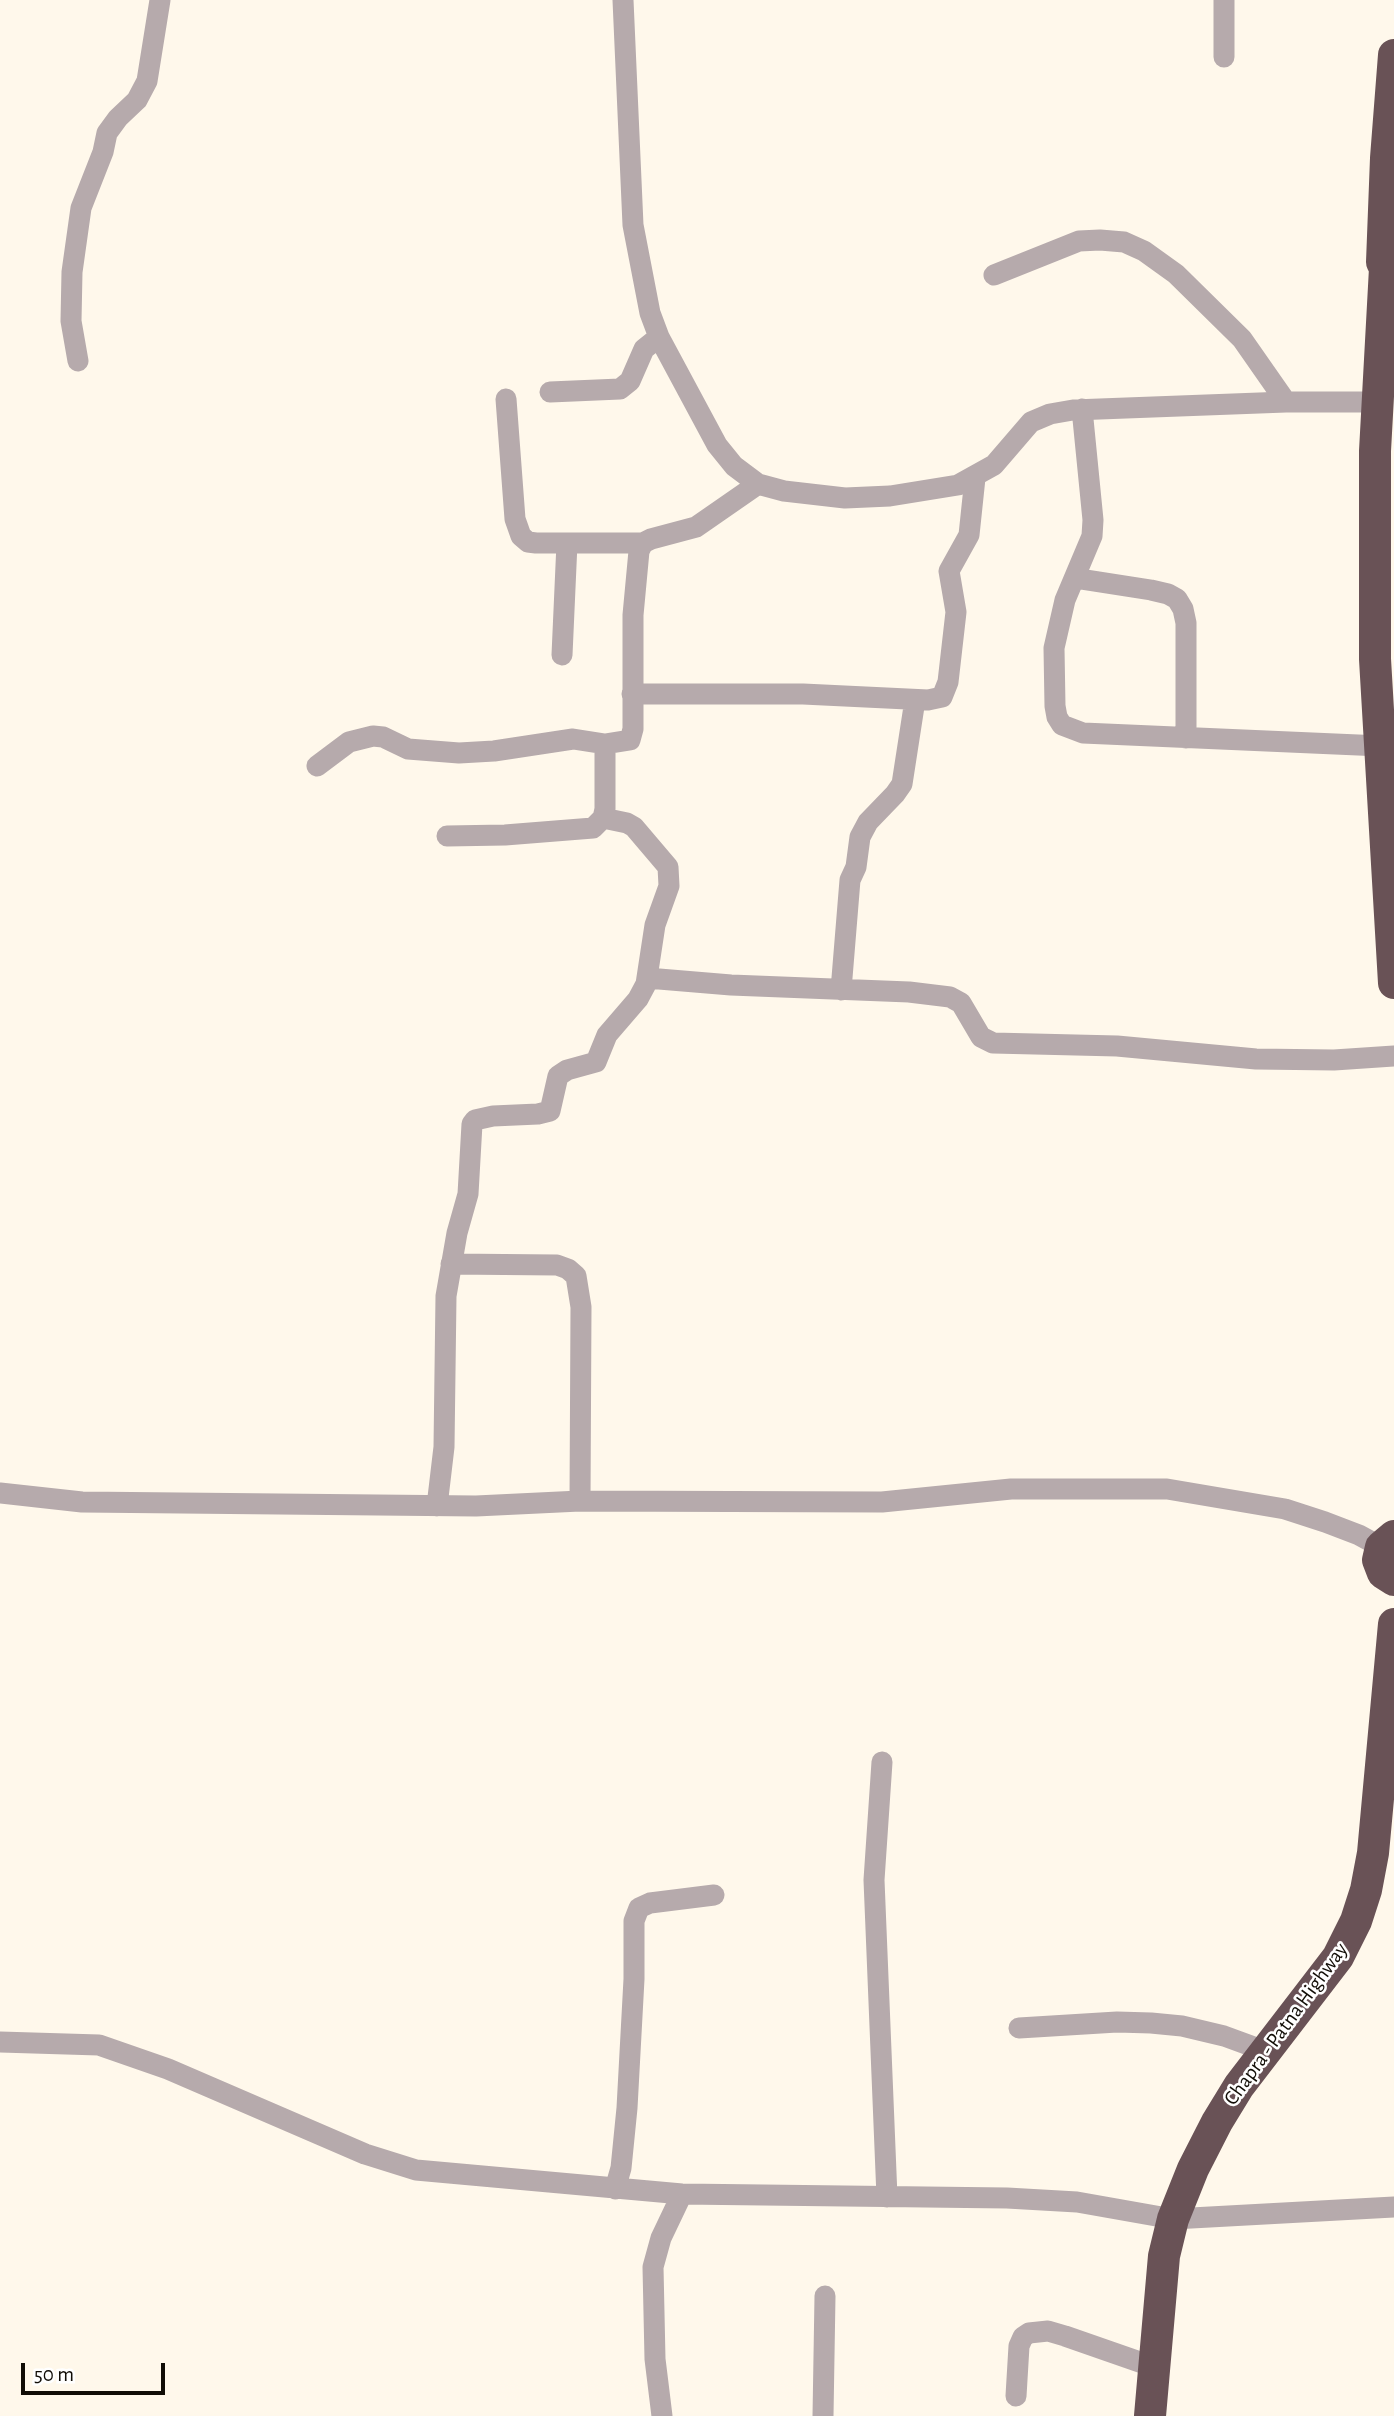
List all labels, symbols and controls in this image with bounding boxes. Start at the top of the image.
street label: Chapra - Patna Highway [1219,1938,1353,2110]
scale bar [24,2350,168,2394]
text: 50 m [34,2364,74,2385]

